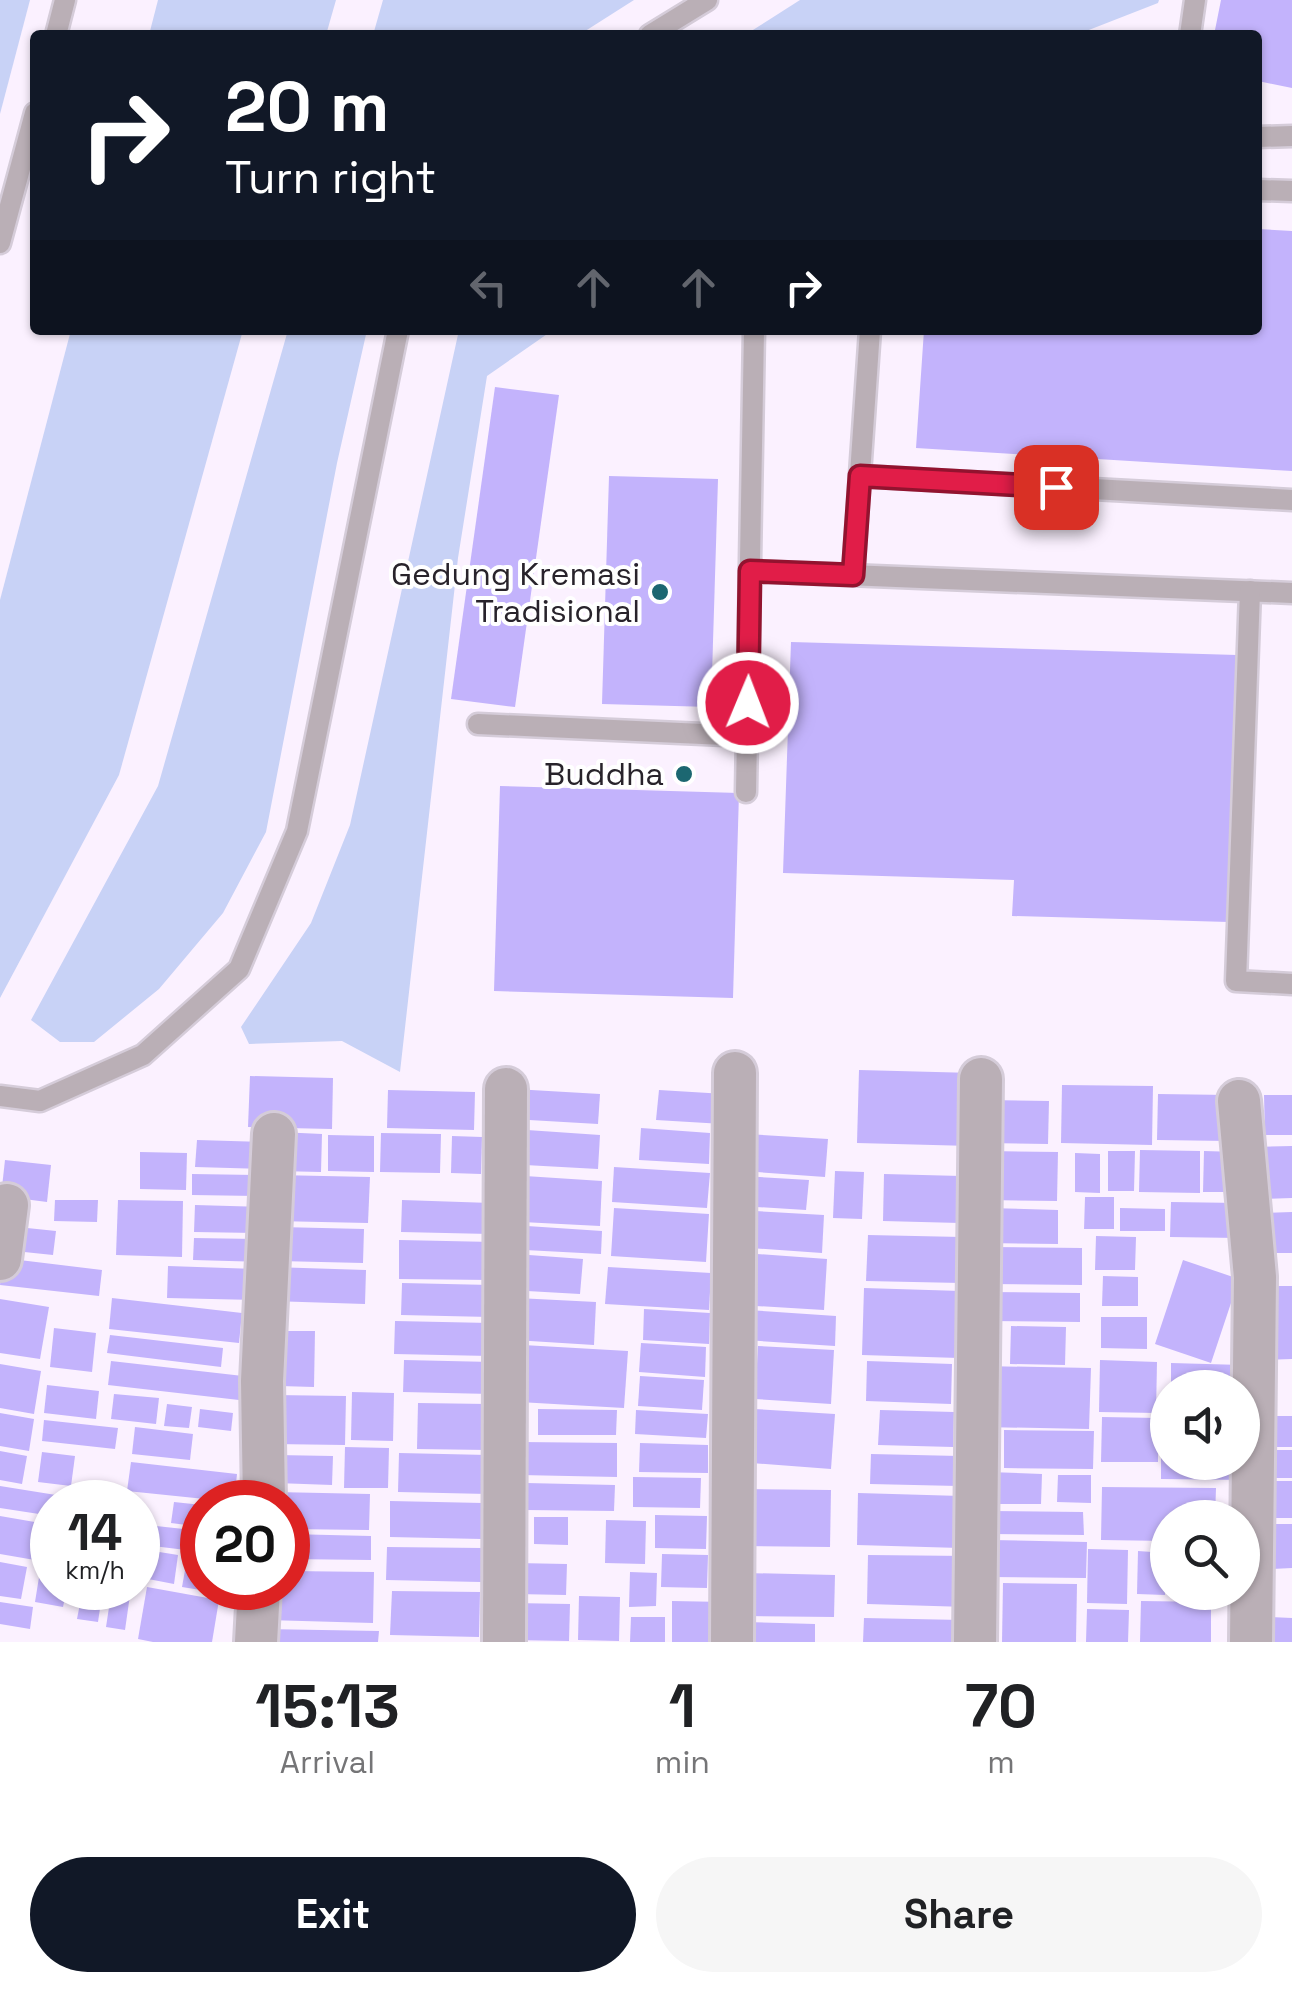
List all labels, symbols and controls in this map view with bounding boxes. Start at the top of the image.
text: 20 m [225,62,390,151]
icon: right [60,70,190,200]
text: Turn right [225,149,436,206]
icon: left [461,260,516,315]
icon: ahead [566,260,621,315]
icon: ahead [671,260,726,315]
icon: right [776,260,831,315]
pin [1014,445,1099,530]
icon: arrive [1029,460,1084,515]
place label: Gedung Kremasi Tradisional [391,554,640,631]
marker: Gedung Kremasi Tradisional [649,581,671,603]
position arrow [696,651,800,755]
place label: Buddha [544,754,664,794]
marker: Buddha [673,763,695,785]
map controls [1150,1370,1260,1610]
button: sound [1150,1370,1260,1480]
speed limit sign: 20 [180,1480,310,1610]
button: search [1150,1500,1260,1610]
text: 14 [68,1501,122,1565]
text: km/h [65,1554,125,1586]
text: 15:13 [255,1668,400,1745]
text: 1 [669,1668,696,1745]
text: 70 [965,1668,1037,1745]
text: Arrival [280,1742,375,1782]
text: min [655,1742,710,1782]
text: m [987,1742,1015,1782]
button: Exit [30,1857,636,1972]
button: Share [656,1857,1262,1972]

